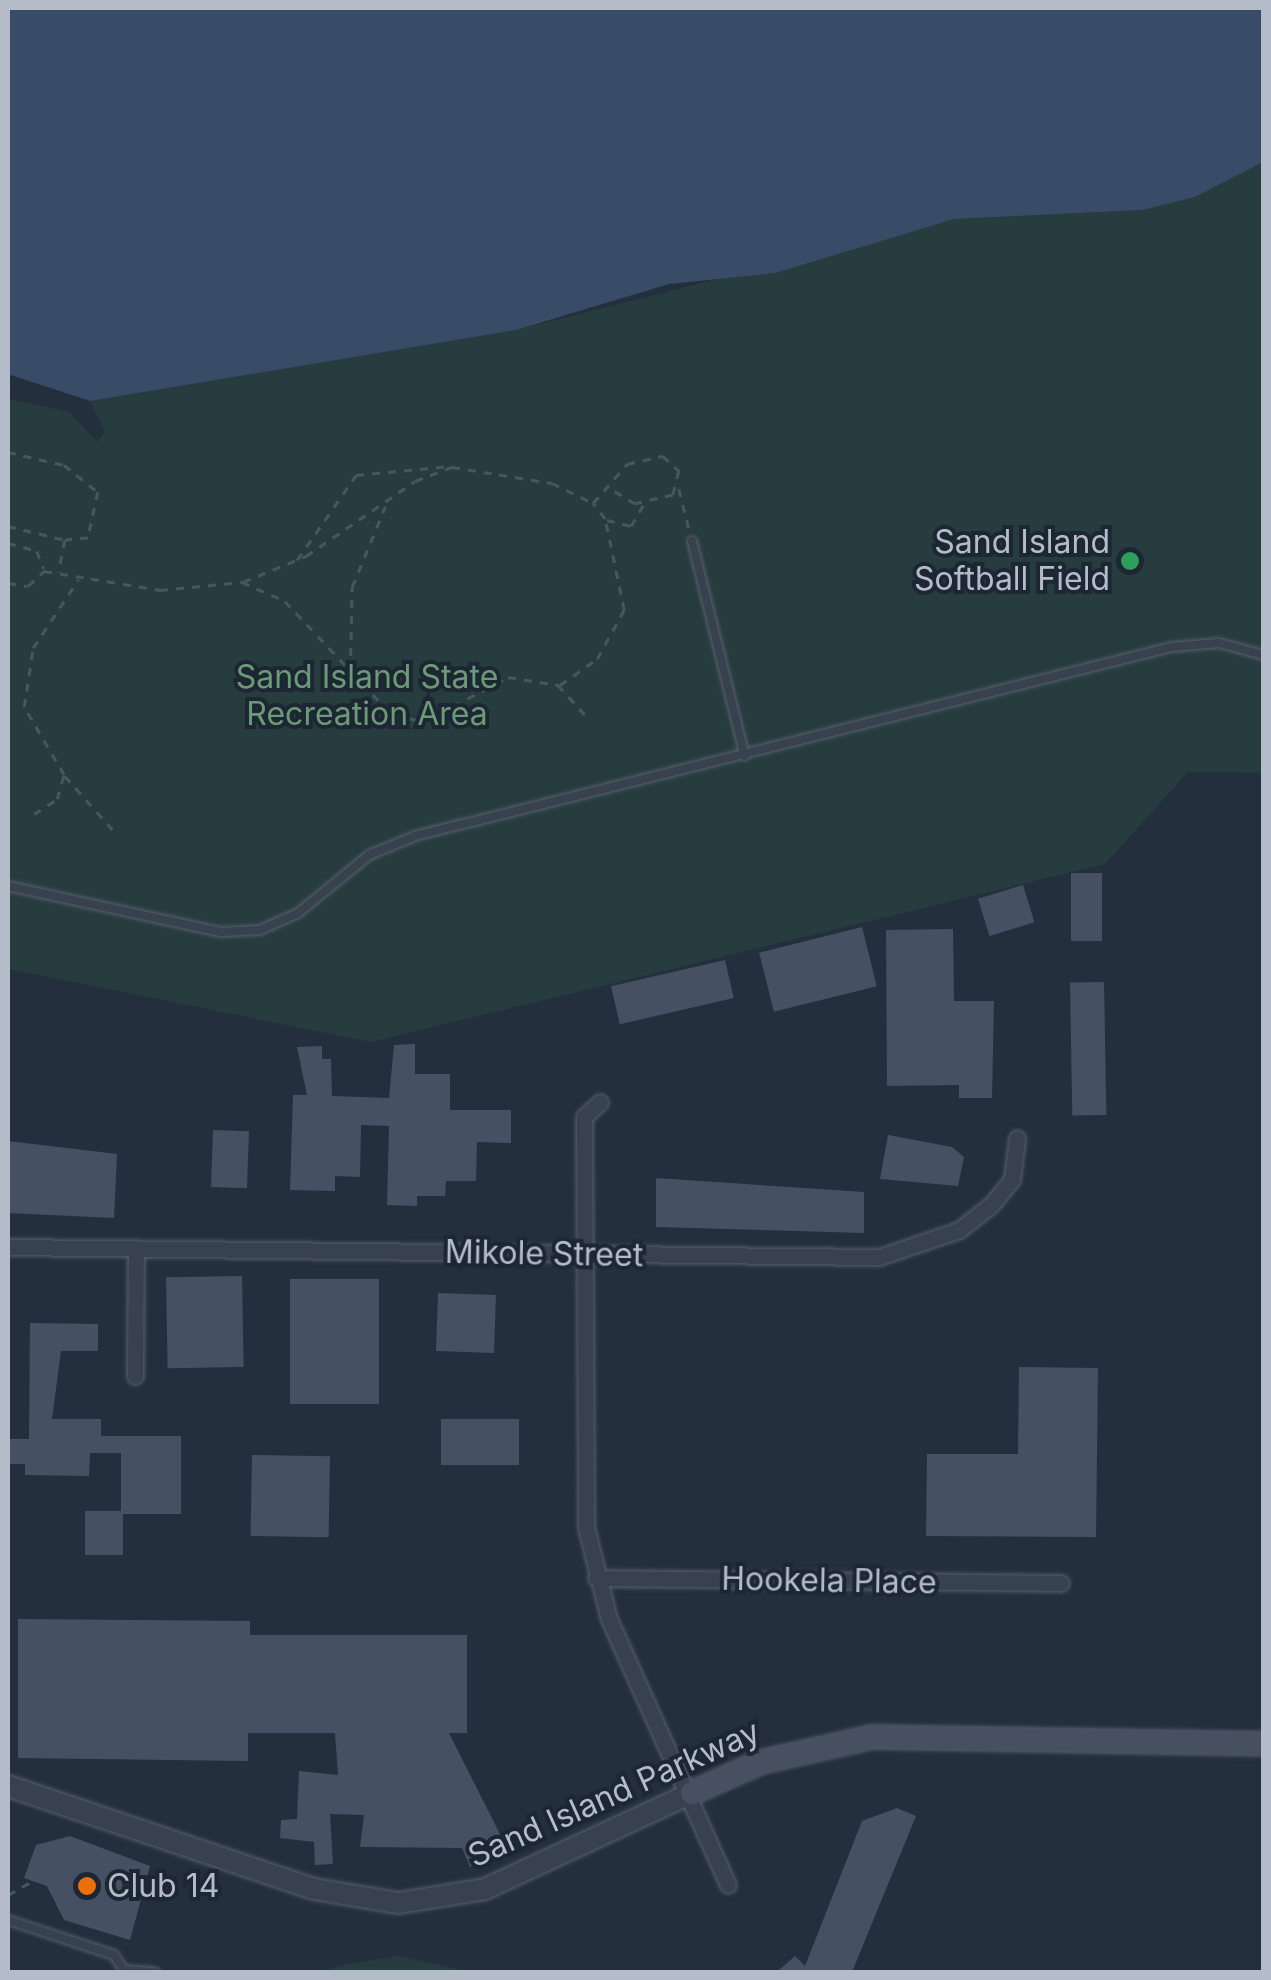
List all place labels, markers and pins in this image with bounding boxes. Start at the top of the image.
place label: Sand Island Softball Field [914,524,1110,599]
marker: Sand Island Softball Field [1119,550,1141,572]
place label: Club 14 [107,1867,219,1905]
marker: Club 14 [76,1875,98,1897]

